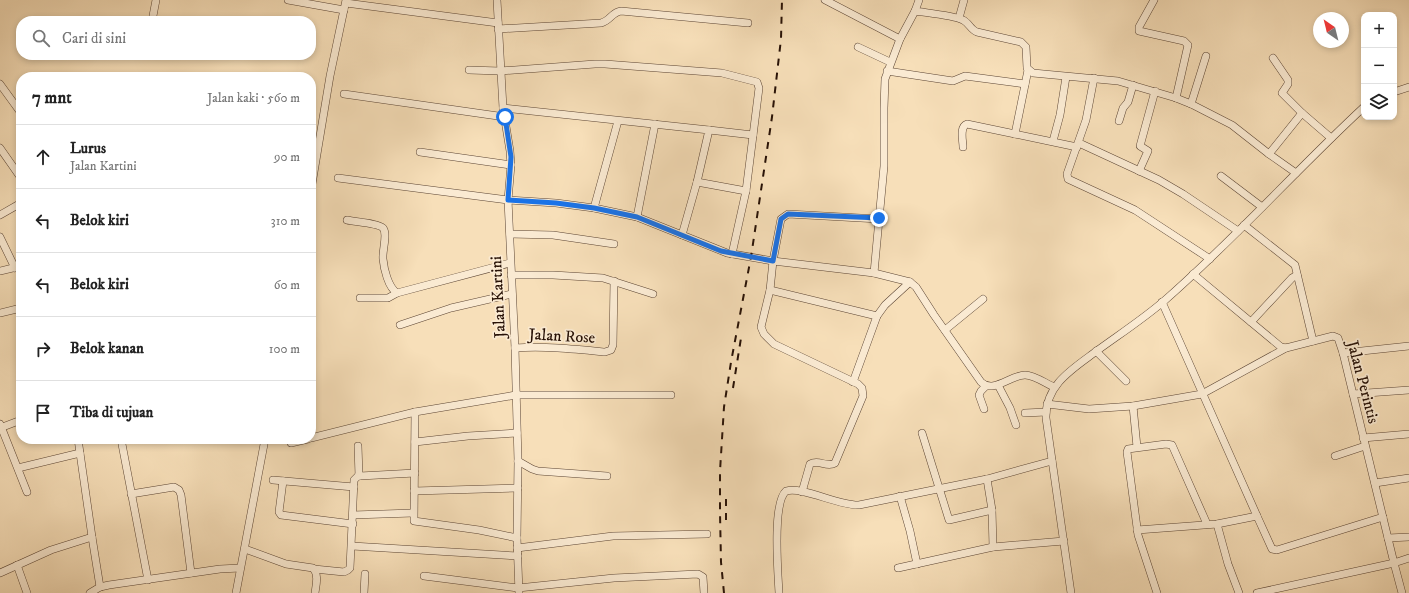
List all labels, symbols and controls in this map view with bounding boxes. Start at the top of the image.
north arrow [1313,12,1349,48]
map controls [1361,12,1397,120]
button: + [1361,12,1397,48]
search box [16,16,316,60]
icon: search [30,27,52,49]
text: Cari di sini [62,29,126,48]
button: − [1361,48,1397,84]
button: layers [1361,84,1397,120]
text: 7 mnt [32,87,72,109]
text: Jalan kaki · 560 m [207,90,300,106]
route start [496,108,514,126]
text: Lurus [70,139,106,158]
icon: ahead [32,146,54,168]
text: 90 m [274,149,300,165]
text: Jalan Kartini [70,158,137,174]
route end [870,209,888,227]
icon: left [32,210,54,232]
text: Belok kiri [70,211,129,230]
text: 310 m [271,213,300,229]
street label: Jalan Kartini [486,256,510,340]
icon: left [32,274,54,296]
text: Belok kiri [70,275,129,294]
text: 60 m [274,277,300,293]
street label: Jalan Rose [526,324,596,348]
street label: Jalan Perintis [1342,336,1384,426]
icon: right [32,338,54,360]
text: Belok kanan [70,339,144,358]
text: 100 m [269,341,300,357]
icon: arrive [32,402,54,424]
text: Tiba di tujuan [70,403,153,422]

